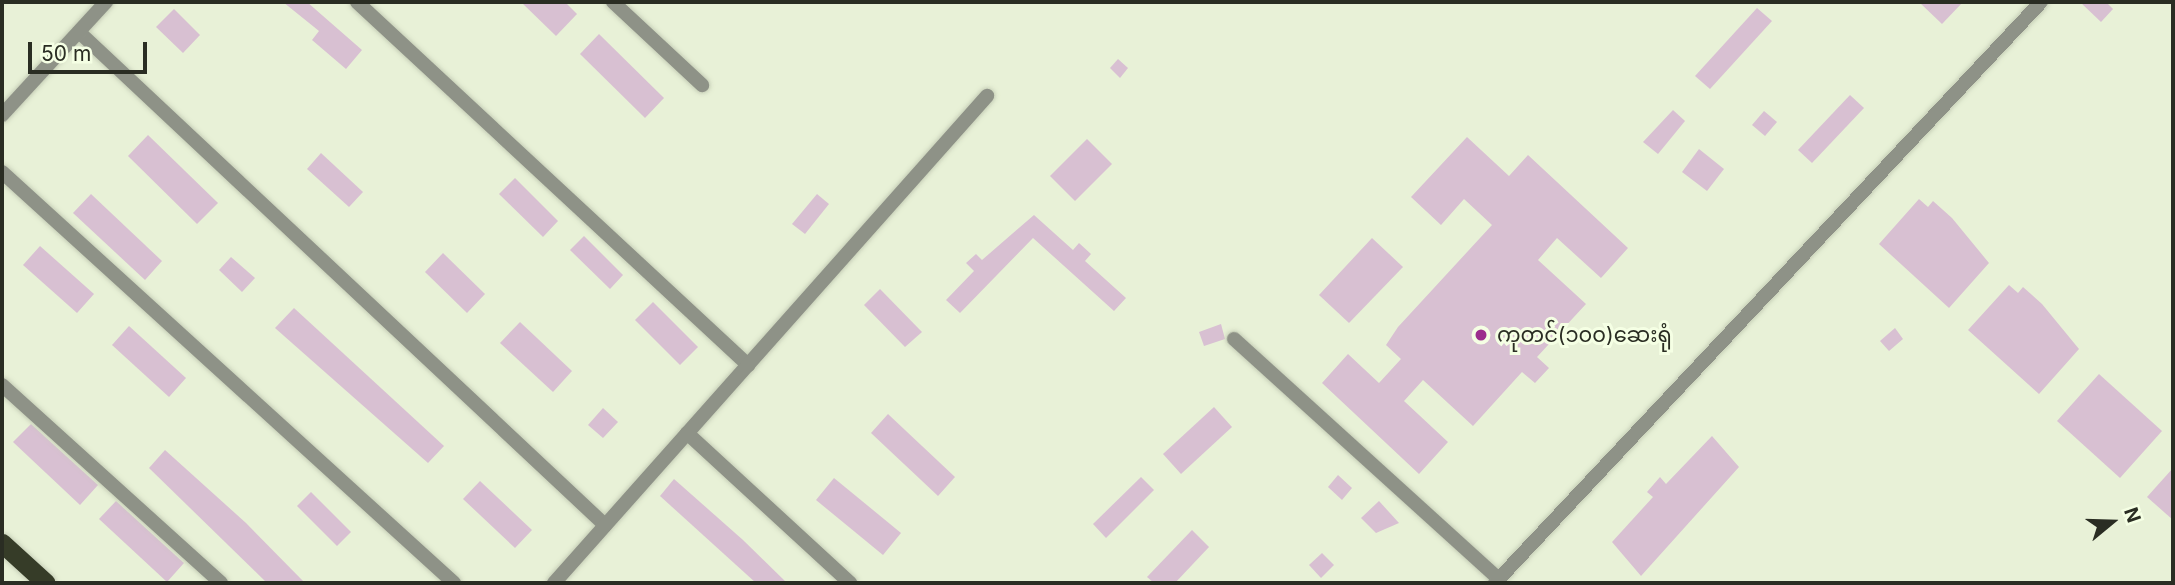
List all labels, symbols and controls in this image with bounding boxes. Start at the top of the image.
scale bar [32,28,150,72]
text: 50 m [41,41,91,66]
place label: ကုတင်(၁၀၀)ဆေးရုံ [1497,322,1672,348]
marker: ကုတင်(၁၀၀)ဆေးရုံ [1471,325,1491,345]
north arrow [2077,487,2147,557]
text: N [2119,504,2146,526]

